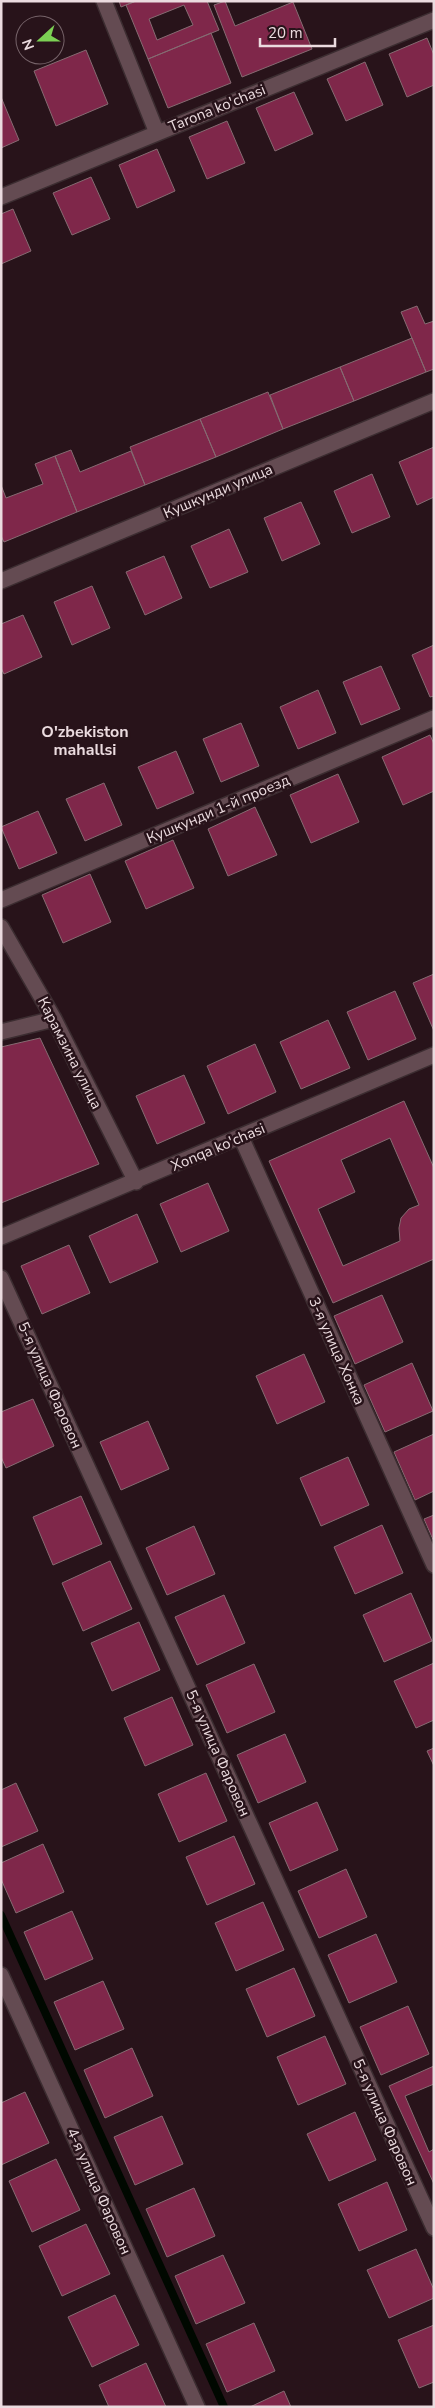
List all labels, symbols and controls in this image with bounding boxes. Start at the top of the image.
north arrow [15,15,65,65]
scale bar [260,15,335,47]
text: 20 m [268,23,303,43]
text: N [18,36,39,53]
street label: Tarona ko'chasi [166,79,268,137]
street label: Кушкунди улица [160,459,276,523]
district label: O'zbekiston mahallsi [41,721,129,761]
street label: Кушкунди 1-й проезд [143,770,293,848]
street label: Карамзина улица [33,993,107,1113]
street label: Xonqa ko'chasi [168,1118,268,1176]
street label: 3-я улица Хонка [304,1294,370,1408]
street label: 5-я улица Фаровон [13,1319,87,1451]
street label: 5-я улица Фаровон [181,1687,255,1819]
street label: 5-я улица Фаровон [348,2056,422,2188]
street label: 4-я улица Фаровон [62,2125,136,2257]

